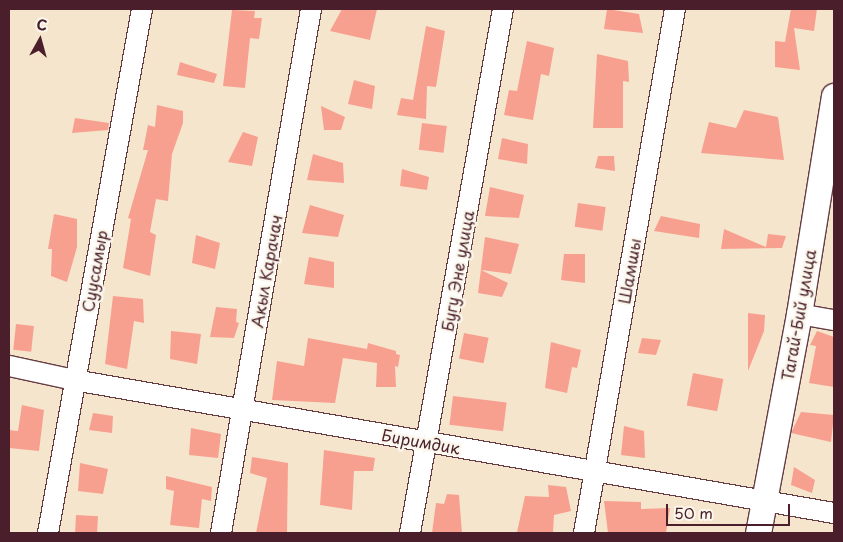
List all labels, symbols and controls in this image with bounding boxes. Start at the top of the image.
text: С [35,14,48,36]
north arrow [15,15,65,65]
street label: Бугу Эне улица [437,209,477,333]
street label: Акыл Карачач [247,213,285,329]
street label: Суусамыр [77,228,111,314]
street label: Шамшы [614,237,644,305]
street label: Тагай-Бий улица [777,247,819,383]
street label: Биримдик [380,425,462,457]
scale bar [668,494,792,526]
text: 50 m [674,501,713,524]

